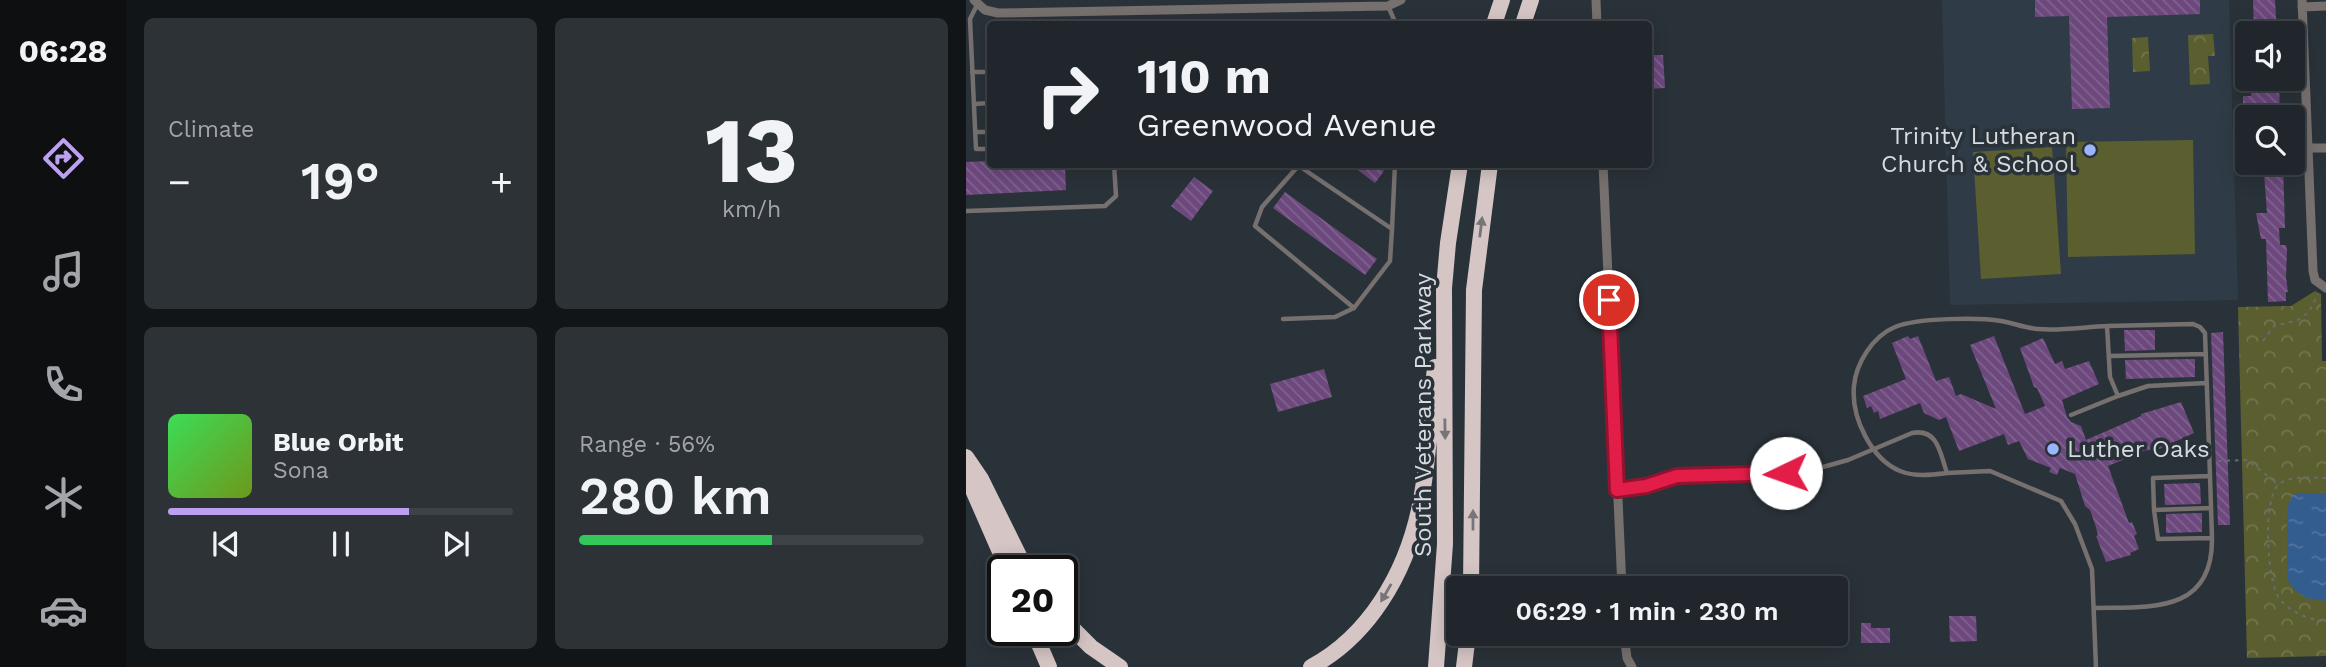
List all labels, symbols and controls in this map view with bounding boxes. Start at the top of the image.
map controls [2235,21,2305,175]
button: sound [2235,21,2305,91]
text: 06:28 [18,32,108,70]
text: 110 m [1137,47,1271,105]
icon: right [1022,49,1113,140]
text: 13 [705,97,798,204]
button: search [2235,105,2305,175]
text: Greenwood Avenue [1137,106,1437,144]
text: Climate [168,116,254,143]
place label: Trinity Lutheran Church & School [1881,122,2077,178]
icon: directions [39,134,88,183]
marker: Trinity Lutheran Church & School [2082,142,2098,158]
text: 19° [301,151,380,212]
text: − [168,160,191,204]
text: + [490,160,513,204]
text: km/h [722,196,781,223]
one-way arrow [1476,216,1487,238]
icon: music [39,247,88,296]
pin [1579,270,1639,330]
street label: South Veterans Parkway [1409,272,1437,557]
icon: arrive [1590,281,1628,319]
icon: phone [39,360,88,409]
one-way arrow [1439,419,1451,441]
text: Blue Orbit [273,427,403,457]
text: Range · 56% [579,431,715,458]
place label: Luther Oaks [2067,435,2210,463]
position arrow [1749,436,1823,510]
marker: Luther Oaks [2045,441,2061,457]
text: Sona [273,457,329,484]
text: 280 km [579,466,772,527]
icon: climate [39,473,88,522]
one-way arrow [1467,509,1479,531]
icon: previous [207,525,245,563]
icon: pause [322,525,360,563]
icon: next [437,525,475,563]
speed limit sign: 20 [987,555,1078,646]
one-way arrow [1380,583,1392,602]
icon: car [39,586,88,635]
text: 06:29 · 1 min · 230 m [1515,596,1779,626]

